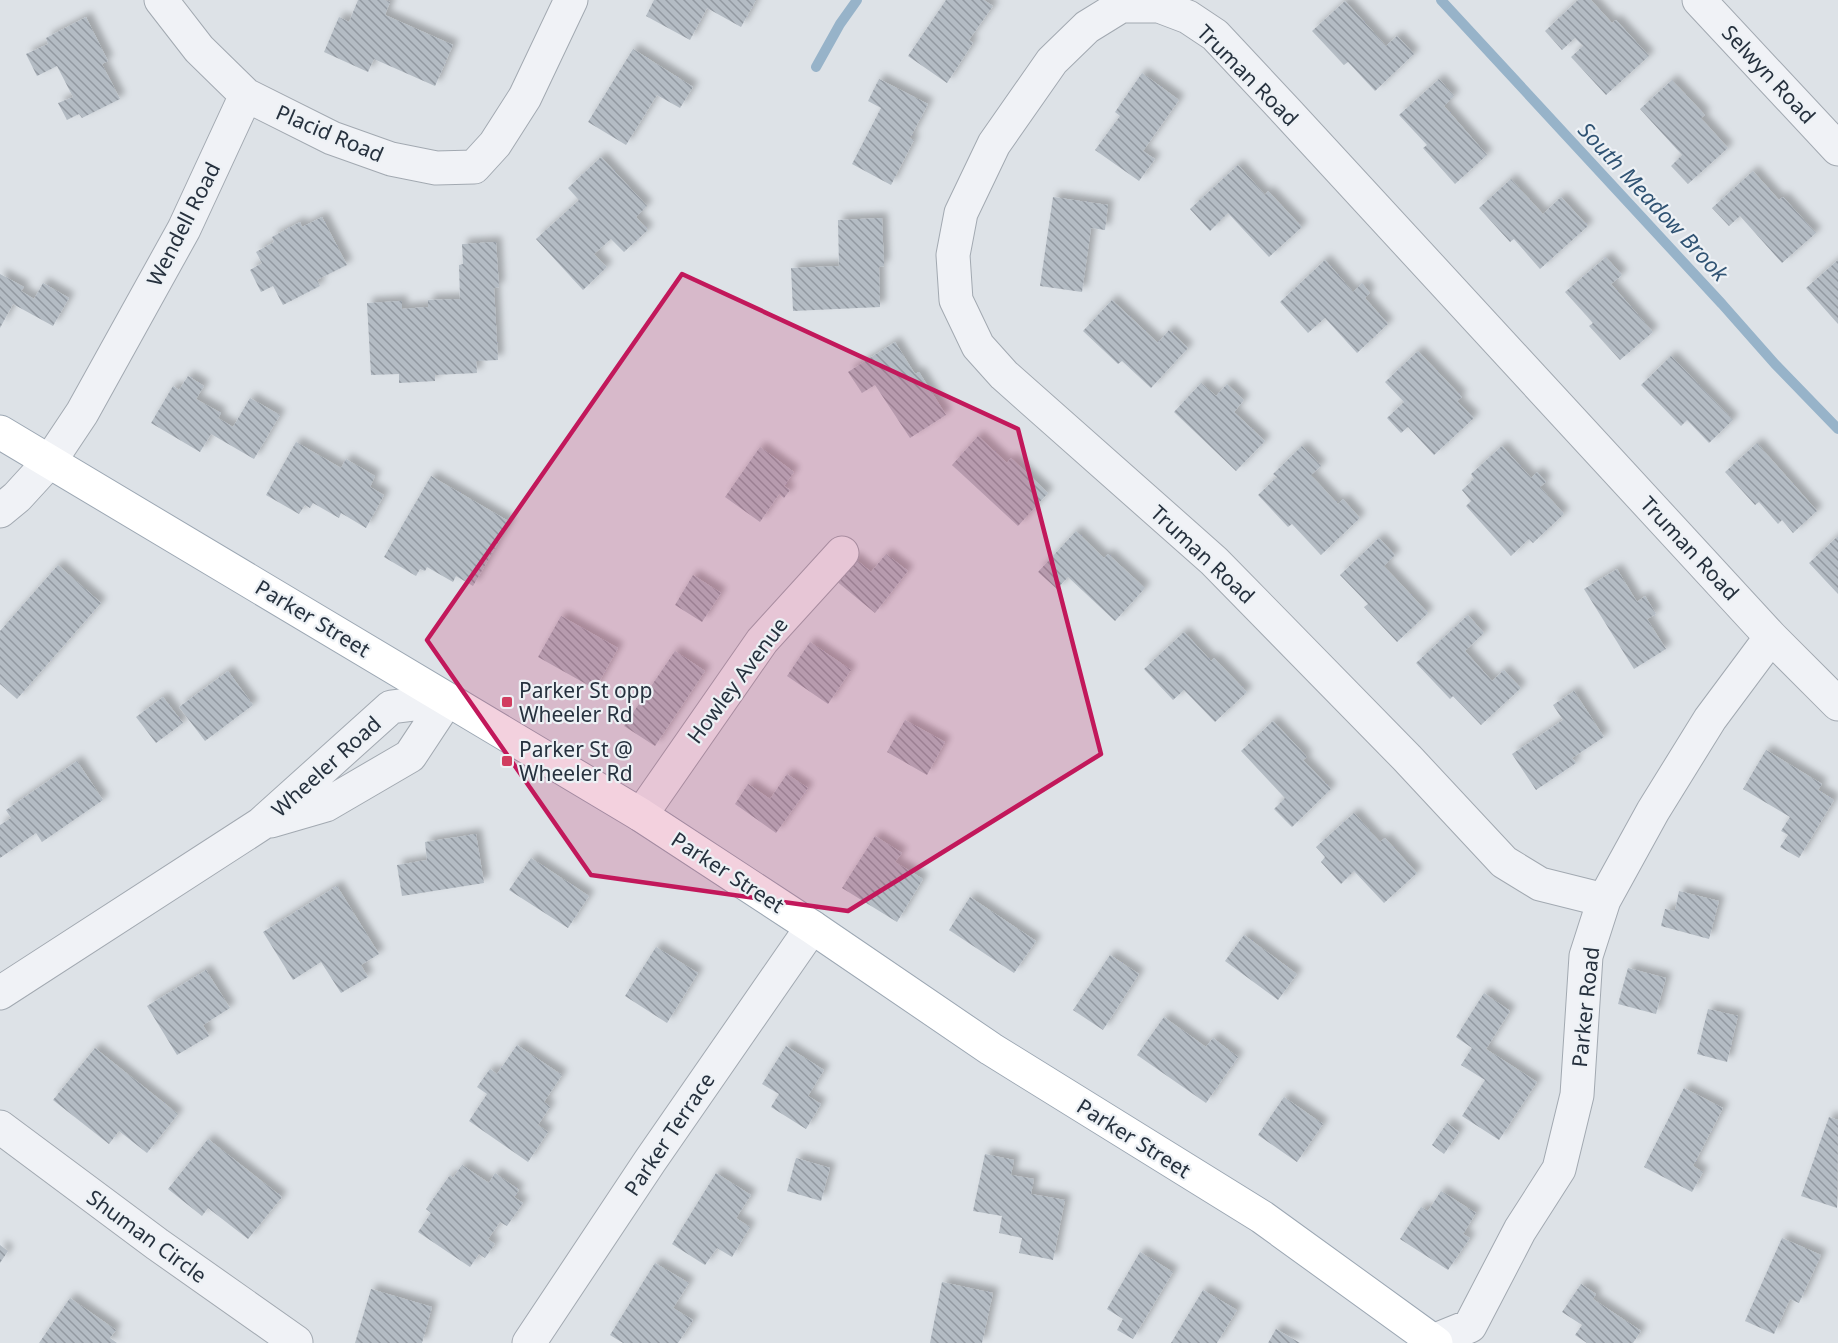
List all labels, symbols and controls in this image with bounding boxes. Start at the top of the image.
street label: Truman Road [1191,18,1305,132]
street label: Selwyn Road [1716,19,1822,129]
street label: Placid Road [272,98,388,168]
water label: South Meadow Brook [1572,115,1736,288]
street label: Wendell Road [140,157,226,291]
street label: Truman Road [1635,490,1745,606]
street label: Truman Road [1145,499,1261,609]
street label: Parker Street [251,573,376,663]
street label: Howley Avenue [680,611,794,749]
place label: Parker St opp Wheeler Rd [519,676,652,728]
marker: Parker St opp Wheeler Rd [500,695,514,709]
street label: Wheeler Road [265,709,387,823]
place label: Parker St @ Wheeler Rd [519,735,633,787]
marker: Parker St @ Wheeler Rd [500,754,514,768]
street label: Parker Street [666,825,790,919]
street label: Parker Road [1565,945,1605,1069]
street label: Parker Terrace [617,1067,721,1201]
street label: Parker Street [1072,1092,1196,1184]
street label: Shuman Circle [81,1183,213,1289]

